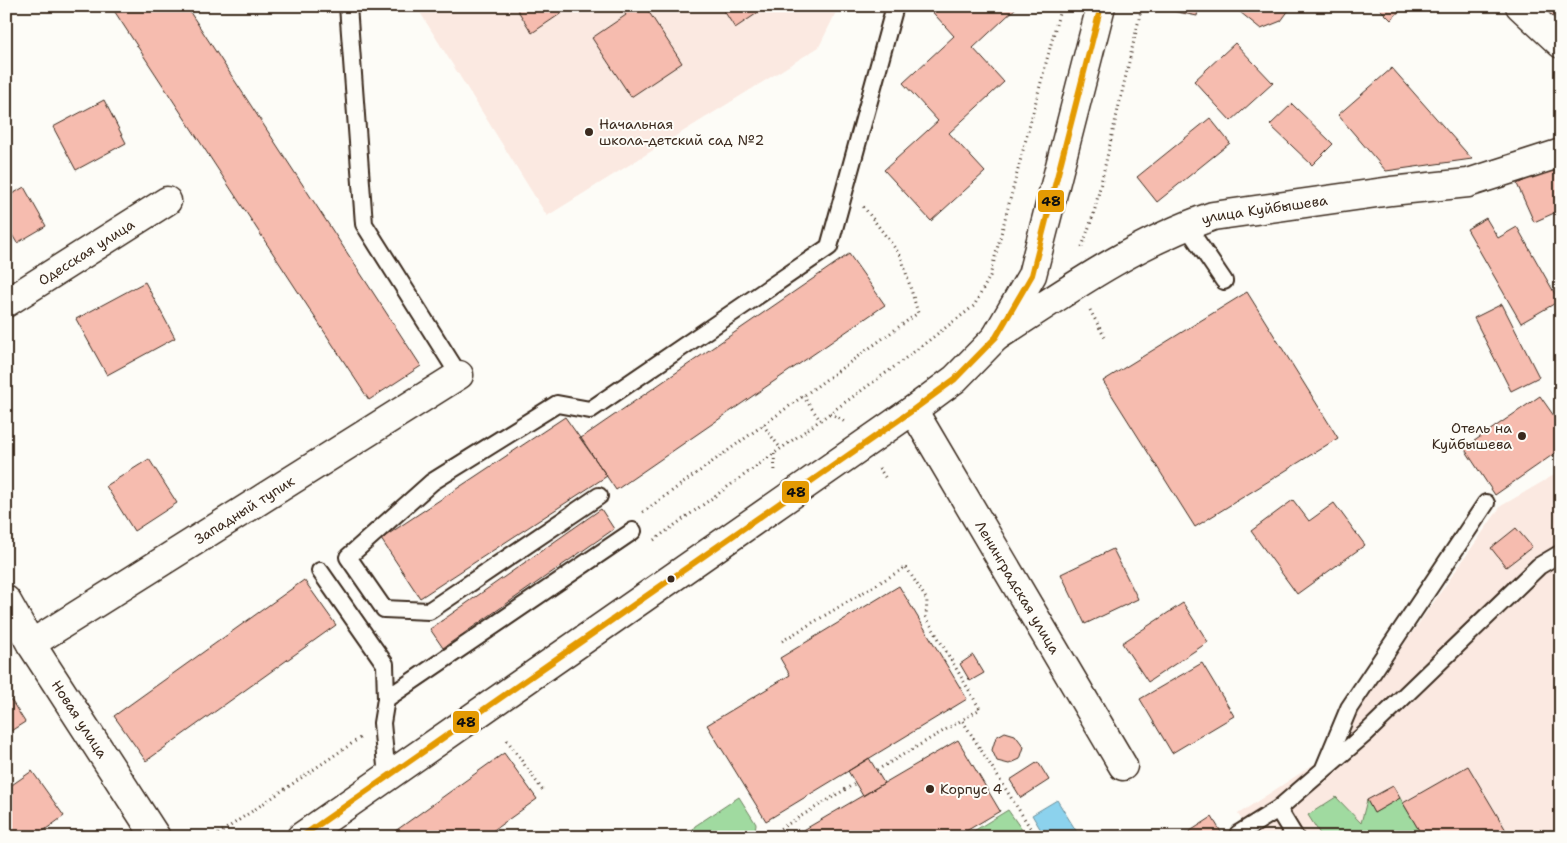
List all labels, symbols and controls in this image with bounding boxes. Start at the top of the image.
place label: Начальная школа-детский сад №2 [599,115,764,149]
marker: Начальная школа-детский сад №2 [583,126,595,138]
line badge: 48 [1037,189,1065,213]
street label: улица Куйбышева [1199,191,1329,228]
text: 48 [1041,192,1061,210]
street label: Одесская улица [35,215,138,289]
place label: Отель на Куйбышева [1432,419,1512,453]
marker: Отель на Куйбышева [1516,430,1528,442]
street label: Западный тупик [191,471,298,548]
line badge: 48 [781,480,810,504]
text: 48 [786,483,806,501]
street label: Ленинградская улица [971,517,1064,658]
unlabelled marker [666,574,676,584]
street label: Новая улица [48,677,112,762]
line badge: 48 [452,710,480,734]
text: 48 [456,713,476,731]
place label: Корпус 4 [940,780,1003,798]
marker: Корпус 4 [924,783,936,795]

